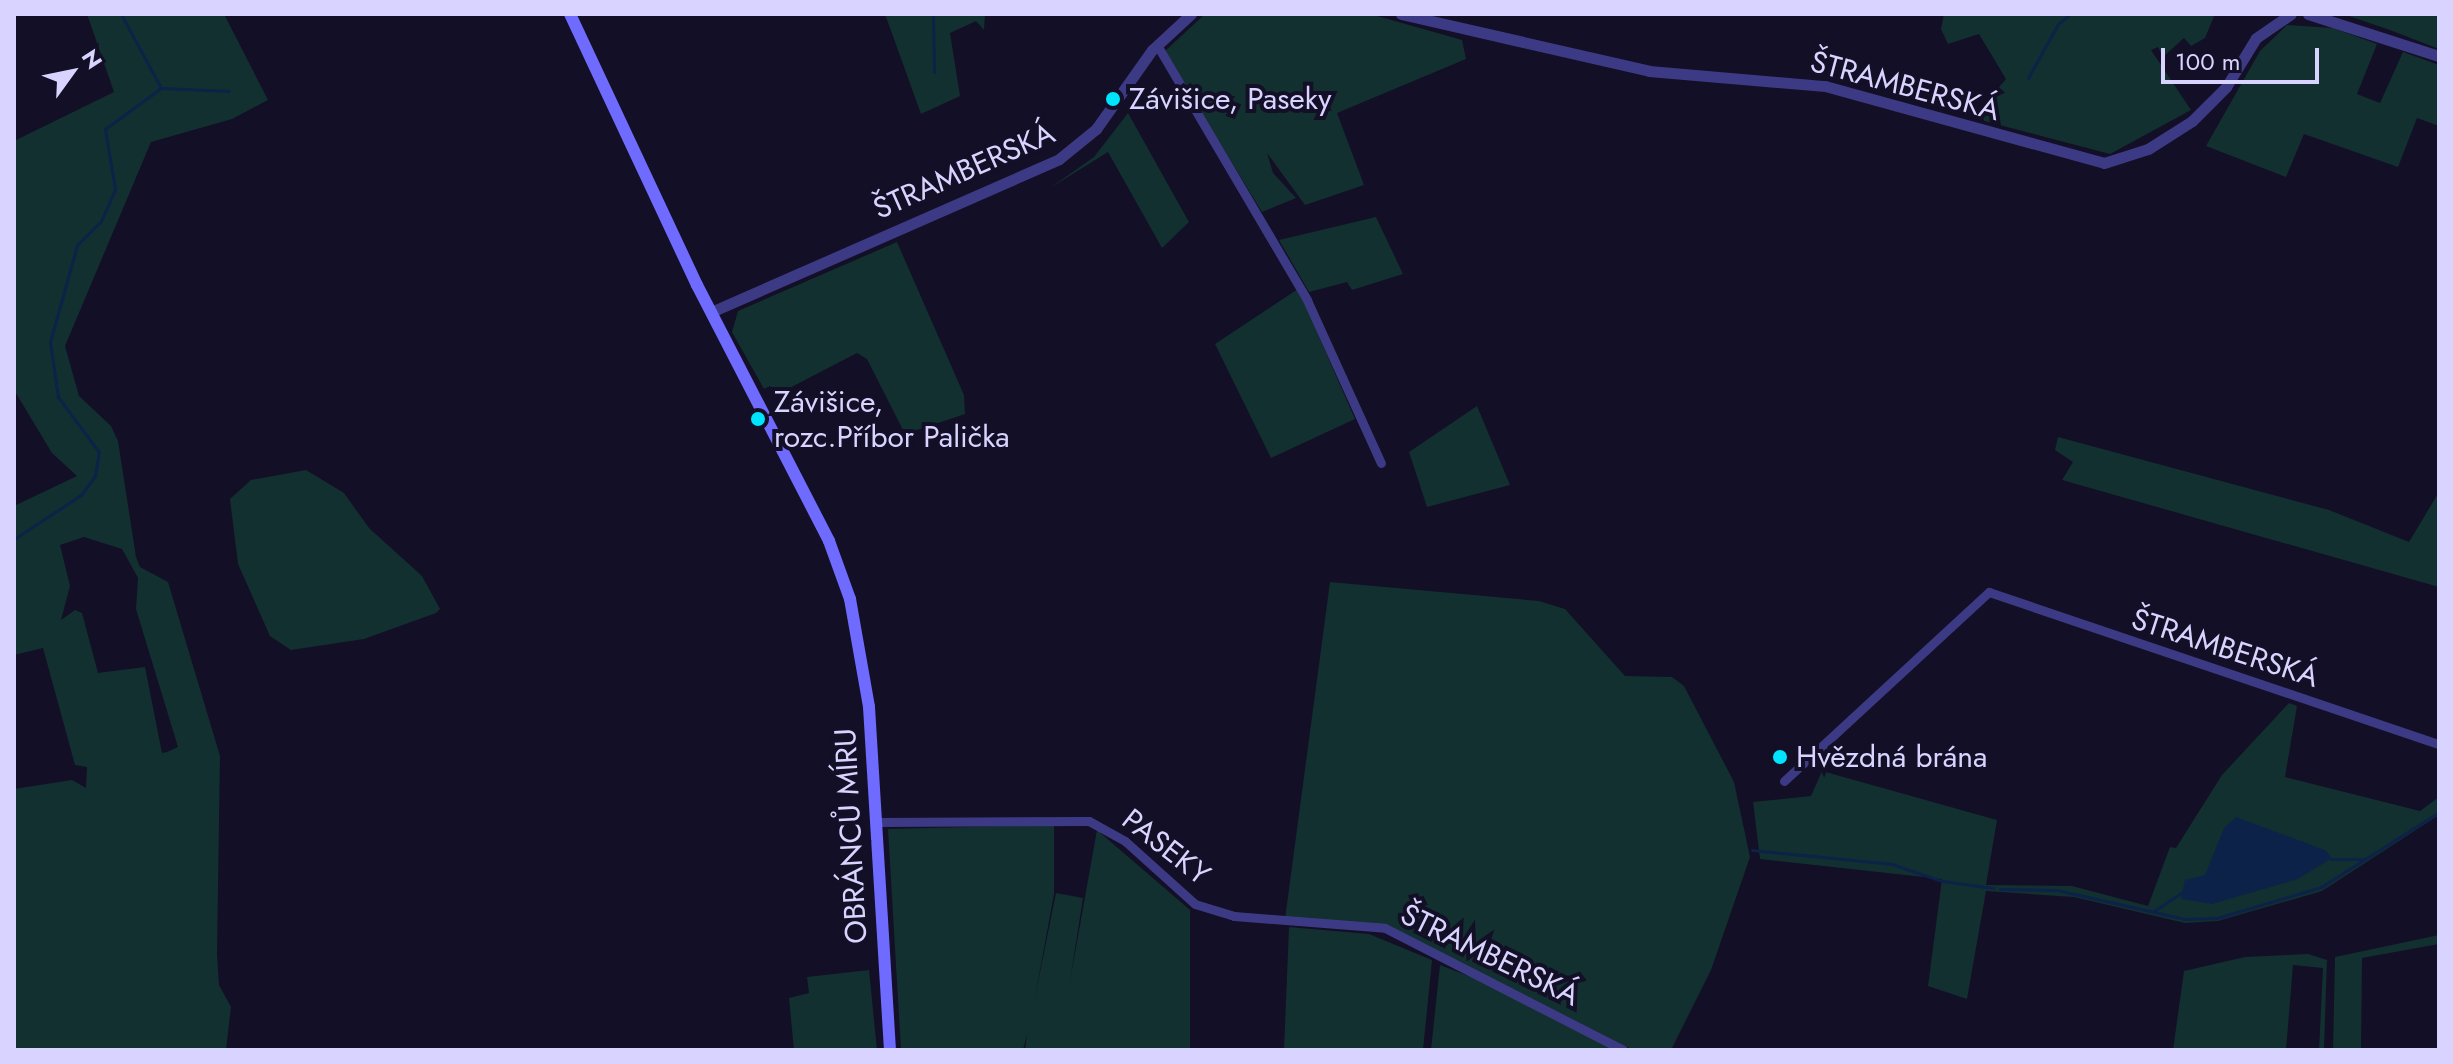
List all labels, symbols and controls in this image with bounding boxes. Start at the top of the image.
north arrow [32,32,112,112]
scale bar [2165,32,2323,82]
text: N [74,43,110,75]
street label: ŠTRAMBERSKÁ [1806,43,2004,129]
text: 100 m [2175,44,2241,79]
place label: Závišice, Paseky [1129,81,1332,117]
marker: Závišice, Paseky [1104,90,1122,108]
street label: ŠTRAMBERSKÁ [868,115,1060,227]
place label: Závišice, rozc.Příbor Palička [774,384,1010,454]
marker: Závišice, rozc.Příbor Palička [749,410,767,428]
street label: ŠTRAMBERSKÁ [2127,601,2323,695]
street label: OBRÁNCŮ MÍRU [827,727,875,945]
place label: Hvězdná brána [1796,739,1988,775]
marker: Hvězdná brána [1771,748,1789,766]
street label: PASEKY [1115,801,1217,893]
street label: ŠTRAMBERSKÁ [1395,896,1585,1014]

